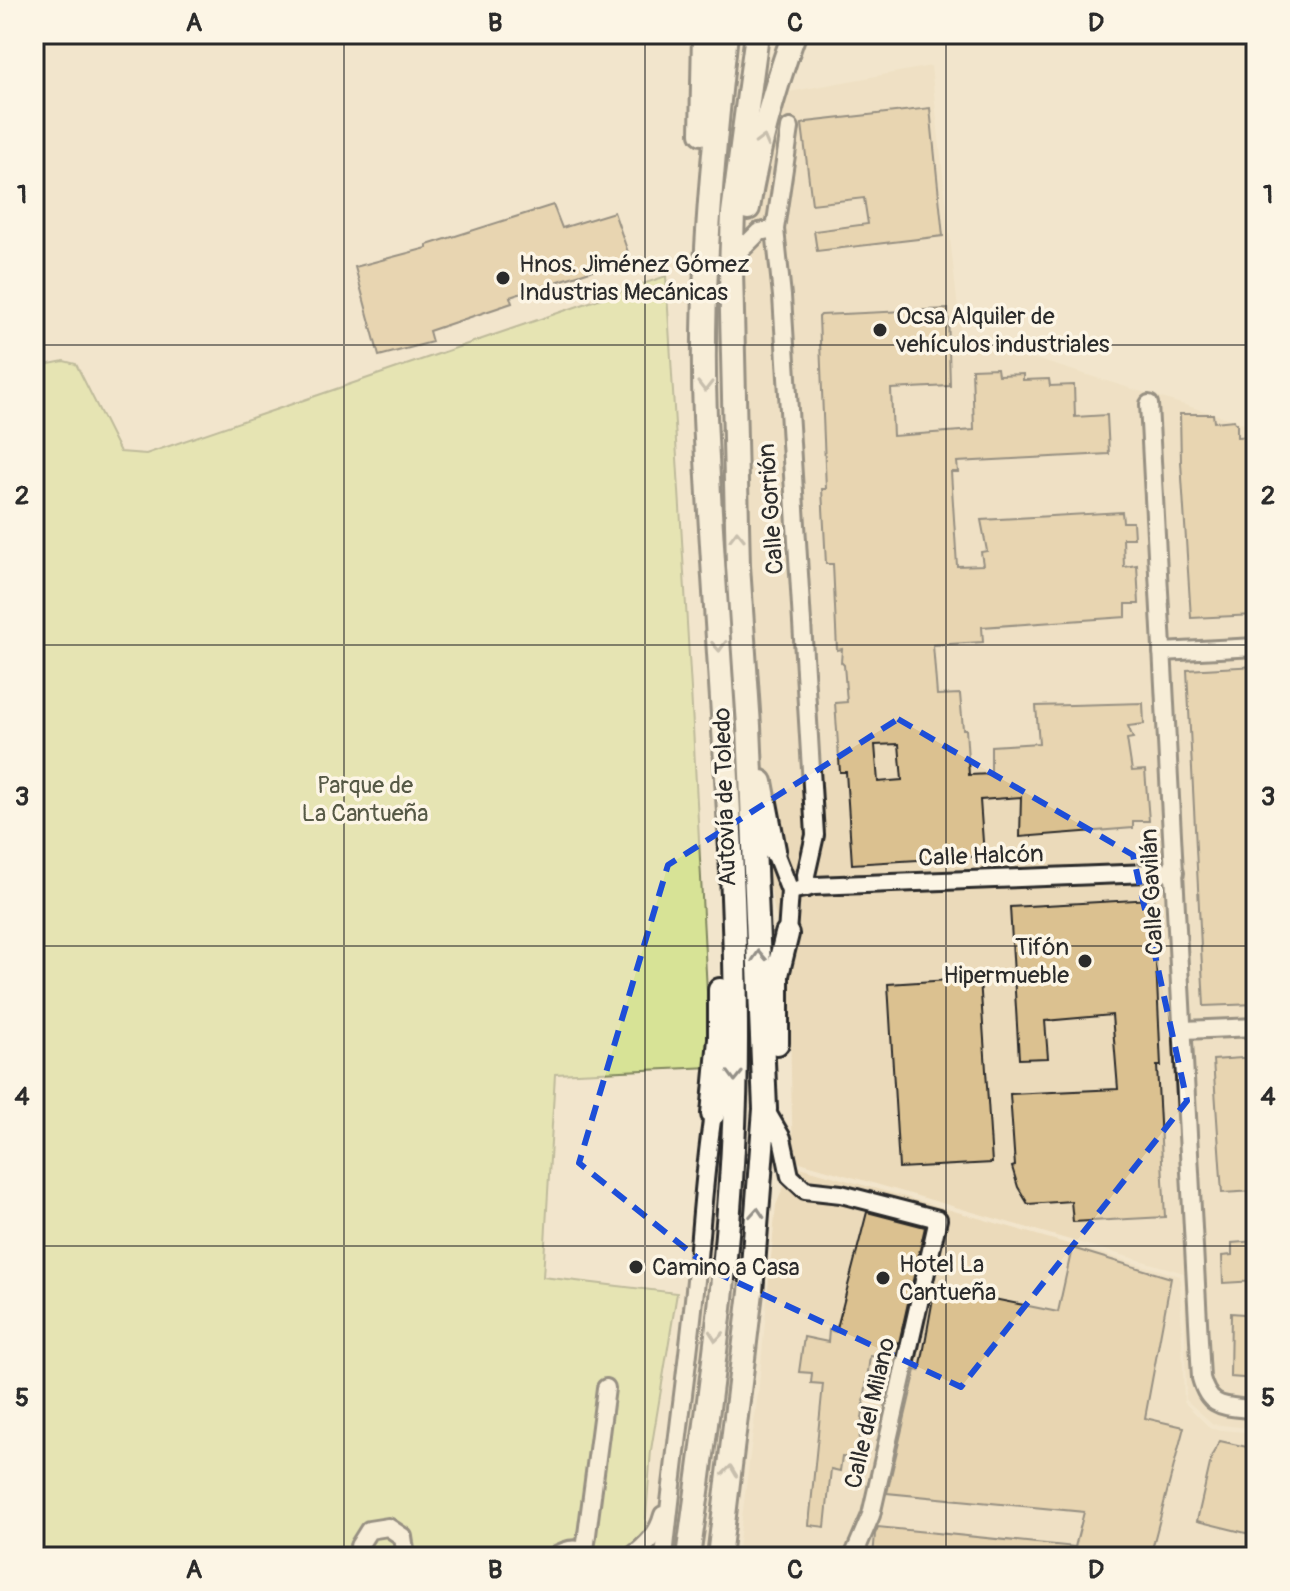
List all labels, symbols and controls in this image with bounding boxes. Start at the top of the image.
text: A [186,7,203,39]
text: B [488,7,502,39]
text: C [787,7,803,39]
text: D [1088,7,1104,39]
one-way arrow [753,134,770,148]
text: 1 [17,179,27,211]
text: 1 [1263,179,1273,211]
place label: Hnos. Jiménez Gómez Industrias Mecánicas [519,250,749,307]
marker: Hnos. Jiménez Gómez Industrias Mecánicas [494,269,512,287]
place label: Ocsa Alquiler de vehículos industriales [895,302,1110,359]
marker: Ocsa Alquiler de vehículos industriales [871,321,889,339]
one-way arrow [696,380,714,393]
street label: Calle Gorrión [752,442,790,576]
text: 2 [15,480,29,512]
text: 2 [1261,480,1275,512]
one-way arrow [728,529,746,542]
one-way arrow [711,640,728,653]
street label: Autovía de Toledo [707,707,743,887]
park label: Parque de La Cantueña [301,771,429,828]
text: 3 [15,781,29,813]
text: 3 [1261,781,1275,813]
street label: Calle Gavilán [1134,828,1170,956]
street label: Calle Halcón [918,839,1044,873]
place label: Tifón Hipermueble [943,933,1069,990]
one-way arrow [750,949,767,962]
marker: Tifón Hipermueble [1076,952,1094,970]
one-way arrow [726,1070,744,1083]
text: 4 [14,1081,30,1113]
text: 4 [1260,1081,1276,1113]
one-way arrow [748,1206,765,1219]
place label: Hotel La Cantueña [899,1250,996,1307]
place label: Camino a Casa [652,1253,800,1282]
marker: Camino a Casa [627,1258,645,1276]
marker: Hotel La Cantueña [874,1269,892,1287]
one-way arrow [708,1330,725,1343]
street label: Calle del Milano [839,1335,901,1491]
text: 5 [15,1382,29,1414]
text: 5 [1261,1382,1275,1414]
one-way arrow [721,1464,738,1478]
text: A [186,1554,203,1586]
text: B [488,1554,502,1586]
text: C [787,1554,803,1586]
text: D [1088,1554,1104,1586]

